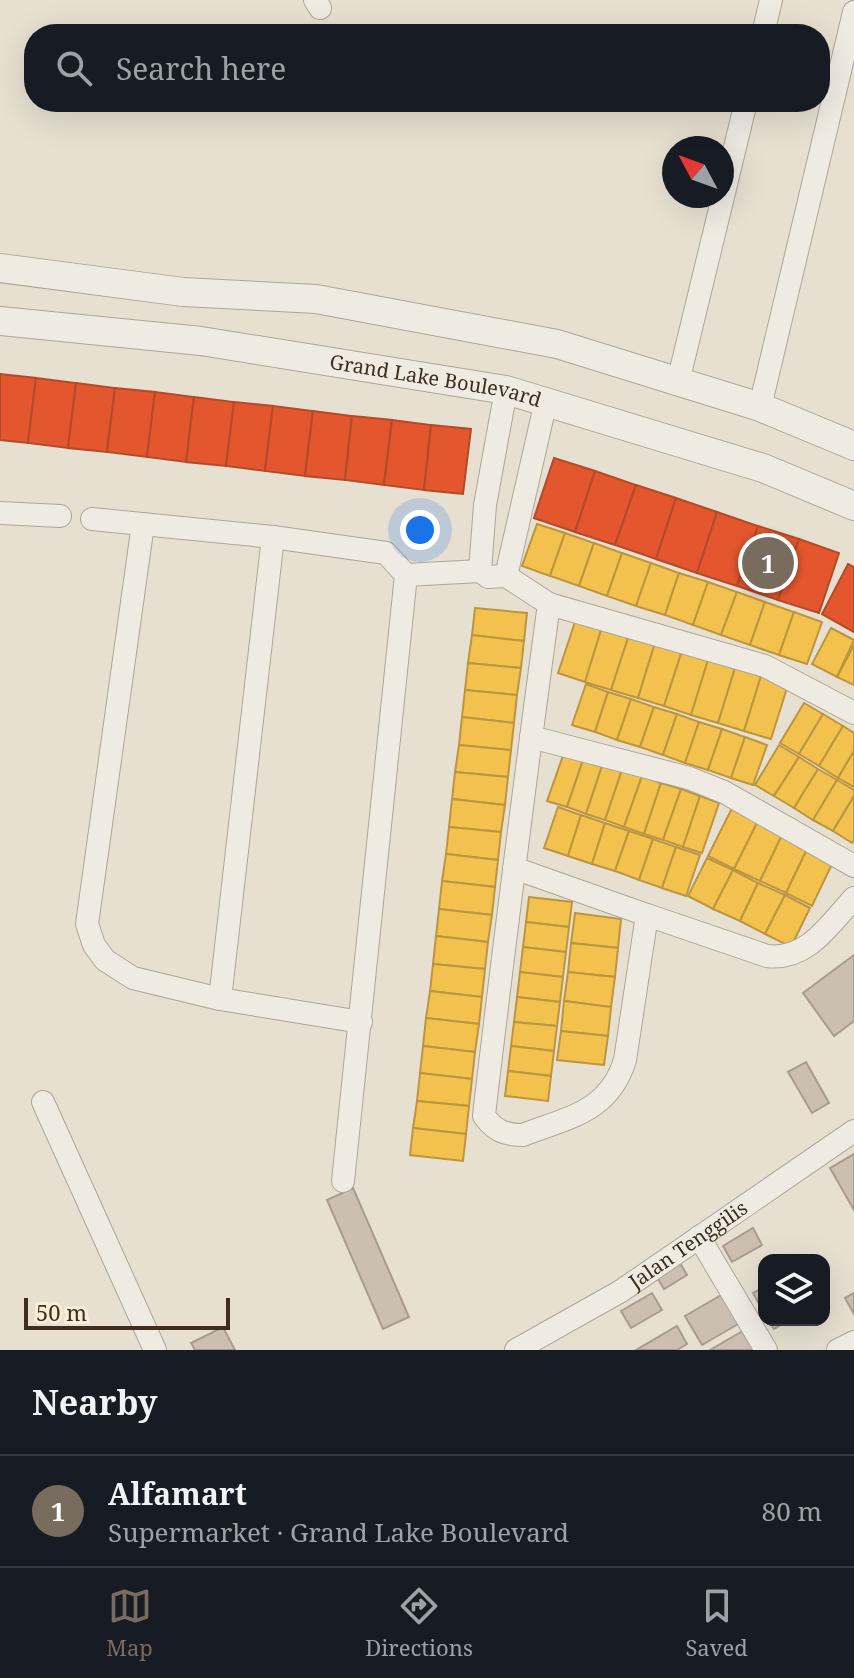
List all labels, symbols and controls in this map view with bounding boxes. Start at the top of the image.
search box [24,24,830,112]
icon: search [52,46,96,90]
text: Search here [116,48,286,89]
north arrow [662,136,734,208]
street label: Grand Lake Boulevard [328,348,545,413]
your location [400,510,440,550]
pin: 1 [742,533,794,593]
street label: Jalan Tenggilis [622,1194,753,1295]
map controls [758,1254,830,1326]
button: layers [758,1254,830,1326]
scale bar [24,1294,230,1330]
text: 50 m [36,1297,87,1327]
text: Nearby [32,1379,158,1425]
text: Alfamart [108,1473,247,1514]
text: 1 [51,1493,65,1529]
text: 80 m [762,1493,822,1529]
text: Supermarket · Grand Lake Boulevard [108,1514,569,1550]
tab: Map [106,1584,153,1662]
tab: Directions [365,1584,473,1662]
tab: Saved [685,1584,748,1662]

